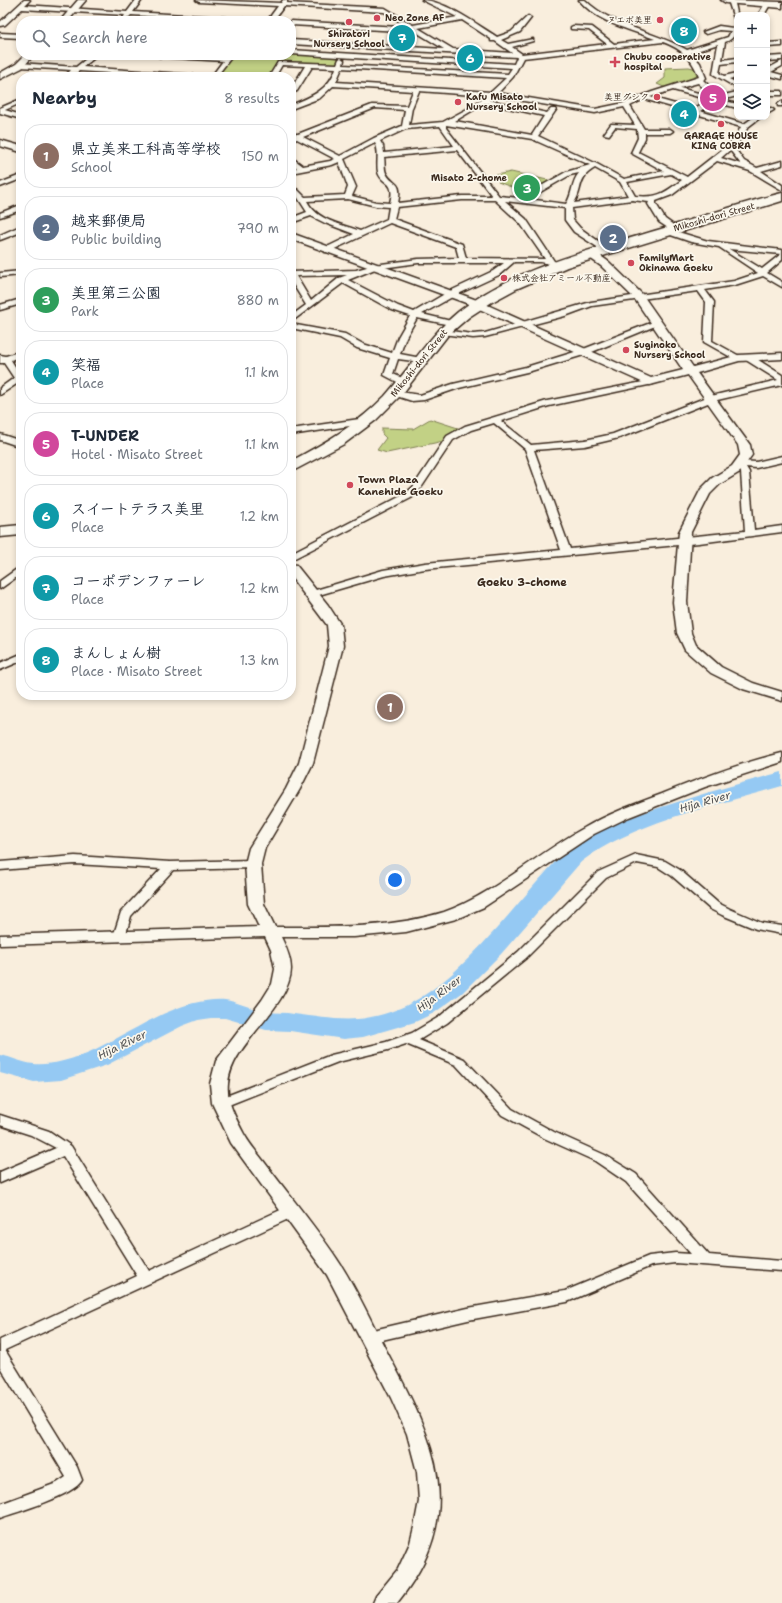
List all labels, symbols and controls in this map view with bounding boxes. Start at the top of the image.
place label: Neo Zone AF [385,12,444,24]
map controls [734,12,770,120]
button: + [734,12,770,48]
marker: Neo Zone AF [372,13,382,23]
place label: ヌエボ美里 [607,14,652,26]
marker: ヌエボ美里 [655,15,665,25]
search box [16,16,296,60]
pin: 8 [671,16,697,46]
marker: Shiratori Nursery School [344,17,354,27]
pin: 7 [389,23,415,53]
icon: search [30,27,52,49]
text: Search here [62,28,148,48]
place label: Shiratori Nursery School [313,28,385,50]
pin: 6 [457,43,483,73]
button: − [734,48,770,84]
place label: Chubu cooperative hospital [624,51,711,73]
marker: Chubu cooperative hospital [609,56,621,68]
pin: 5 [700,83,726,113]
button: layers [734,84,770,120]
text: Nearby [32,87,97,109]
text: 8 results [224,90,280,107]
place label: Kafu Misato Nursery School [466,91,537,113]
place label: 美里グシク [604,91,649,103]
marker: 美里グシク [652,92,662,102]
marker: Kafu Misato Nursery School [453,97,463,107]
pin: 4 [671,99,697,129]
marker: GARAGE HOUSE KING COBRA [716,119,726,129]
place label: GARAGE HOUSE KING COBRA [684,130,758,152]
text: 県立美来工科高等学校 [71,139,221,159]
text: 1 [43,148,49,165]
text: 150 m [241,148,279,165]
text: School [71,159,112,176]
district label: Misato 2-chome [431,172,508,184]
pin: 3 [514,173,540,203]
street label: Mikoshi-dori Street [672,200,756,234]
text: 越来郵便局 [71,211,146,231]
text: 2 [41,220,51,237]
text: 790 m [237,220,279,237]
pin: 2 [600,223,626,253]
text: Public building [71,231,162,248]
place label: FamilyMart Okinawa Goeku [639,252,713,274]
marker: FamilyMart Okinawa Goeku [626,258,636,268]
place label: 株式会社アミール不動産 [512,272,611,284]
marker: 株式会社アミール不動産 [499,273,509,283]
text: 美里第三公園 [71,283,161,303]
text: 3 [41,292,51,309]
text: 880 m [237,292,279,309]
text: Park [71,303,99,320]
street label: Mikoshi-dori Street [388,326,450,399]
place label: Suginoko Nursery School [634,339,705,361]
marker: Suginoko Nursery School [621,345,631,355]
text: 笑福 [71,355,101,375]
text: 4 [41,364,51,381]
text: 1.1 km [244,364,279,381]
text: Place [71,375,104,392]
text: T-UNDER [71,426,139,446]
text: 5 [42,436,50,453]
text: 1.1 km [244,436,279,453]
text: Hotel · Misato Street [71,446,203,463]
place label: Town Plaza Kanehide Goeku [358,473,443,498]
marker: Town Plaza Kanehide Goeku [345,480,355,490]
text: スイートテラス美里 [71,499,204,519]
text: 6 [41,508,51,525]
text: 1.2 km [240,508,279,525]
text: Place [71,519,104,536]
text: コーポデンファーレ [71,571,205,591]
district label: Goeku 3-chome [477,575,567,590]
text: 7 [41,580,51,597]
text: 1.2 km [240,580,279,597]
text: Place [71,591,104,608]
text: まんしょん樹 [71,643,161,663]
text: 8 [41,652,51,669]
text: 1.3 km [240,652,279,669]
text: Place · Misato Street [71,663,202,680]
pin: 1 [377,692,403,722]
water label: Hija River [678,787,733,816]
your location [385,870,405,890]
water label: Hija River [414,972,465,1016]
water label: Hija River [95,1026,150,1063]

